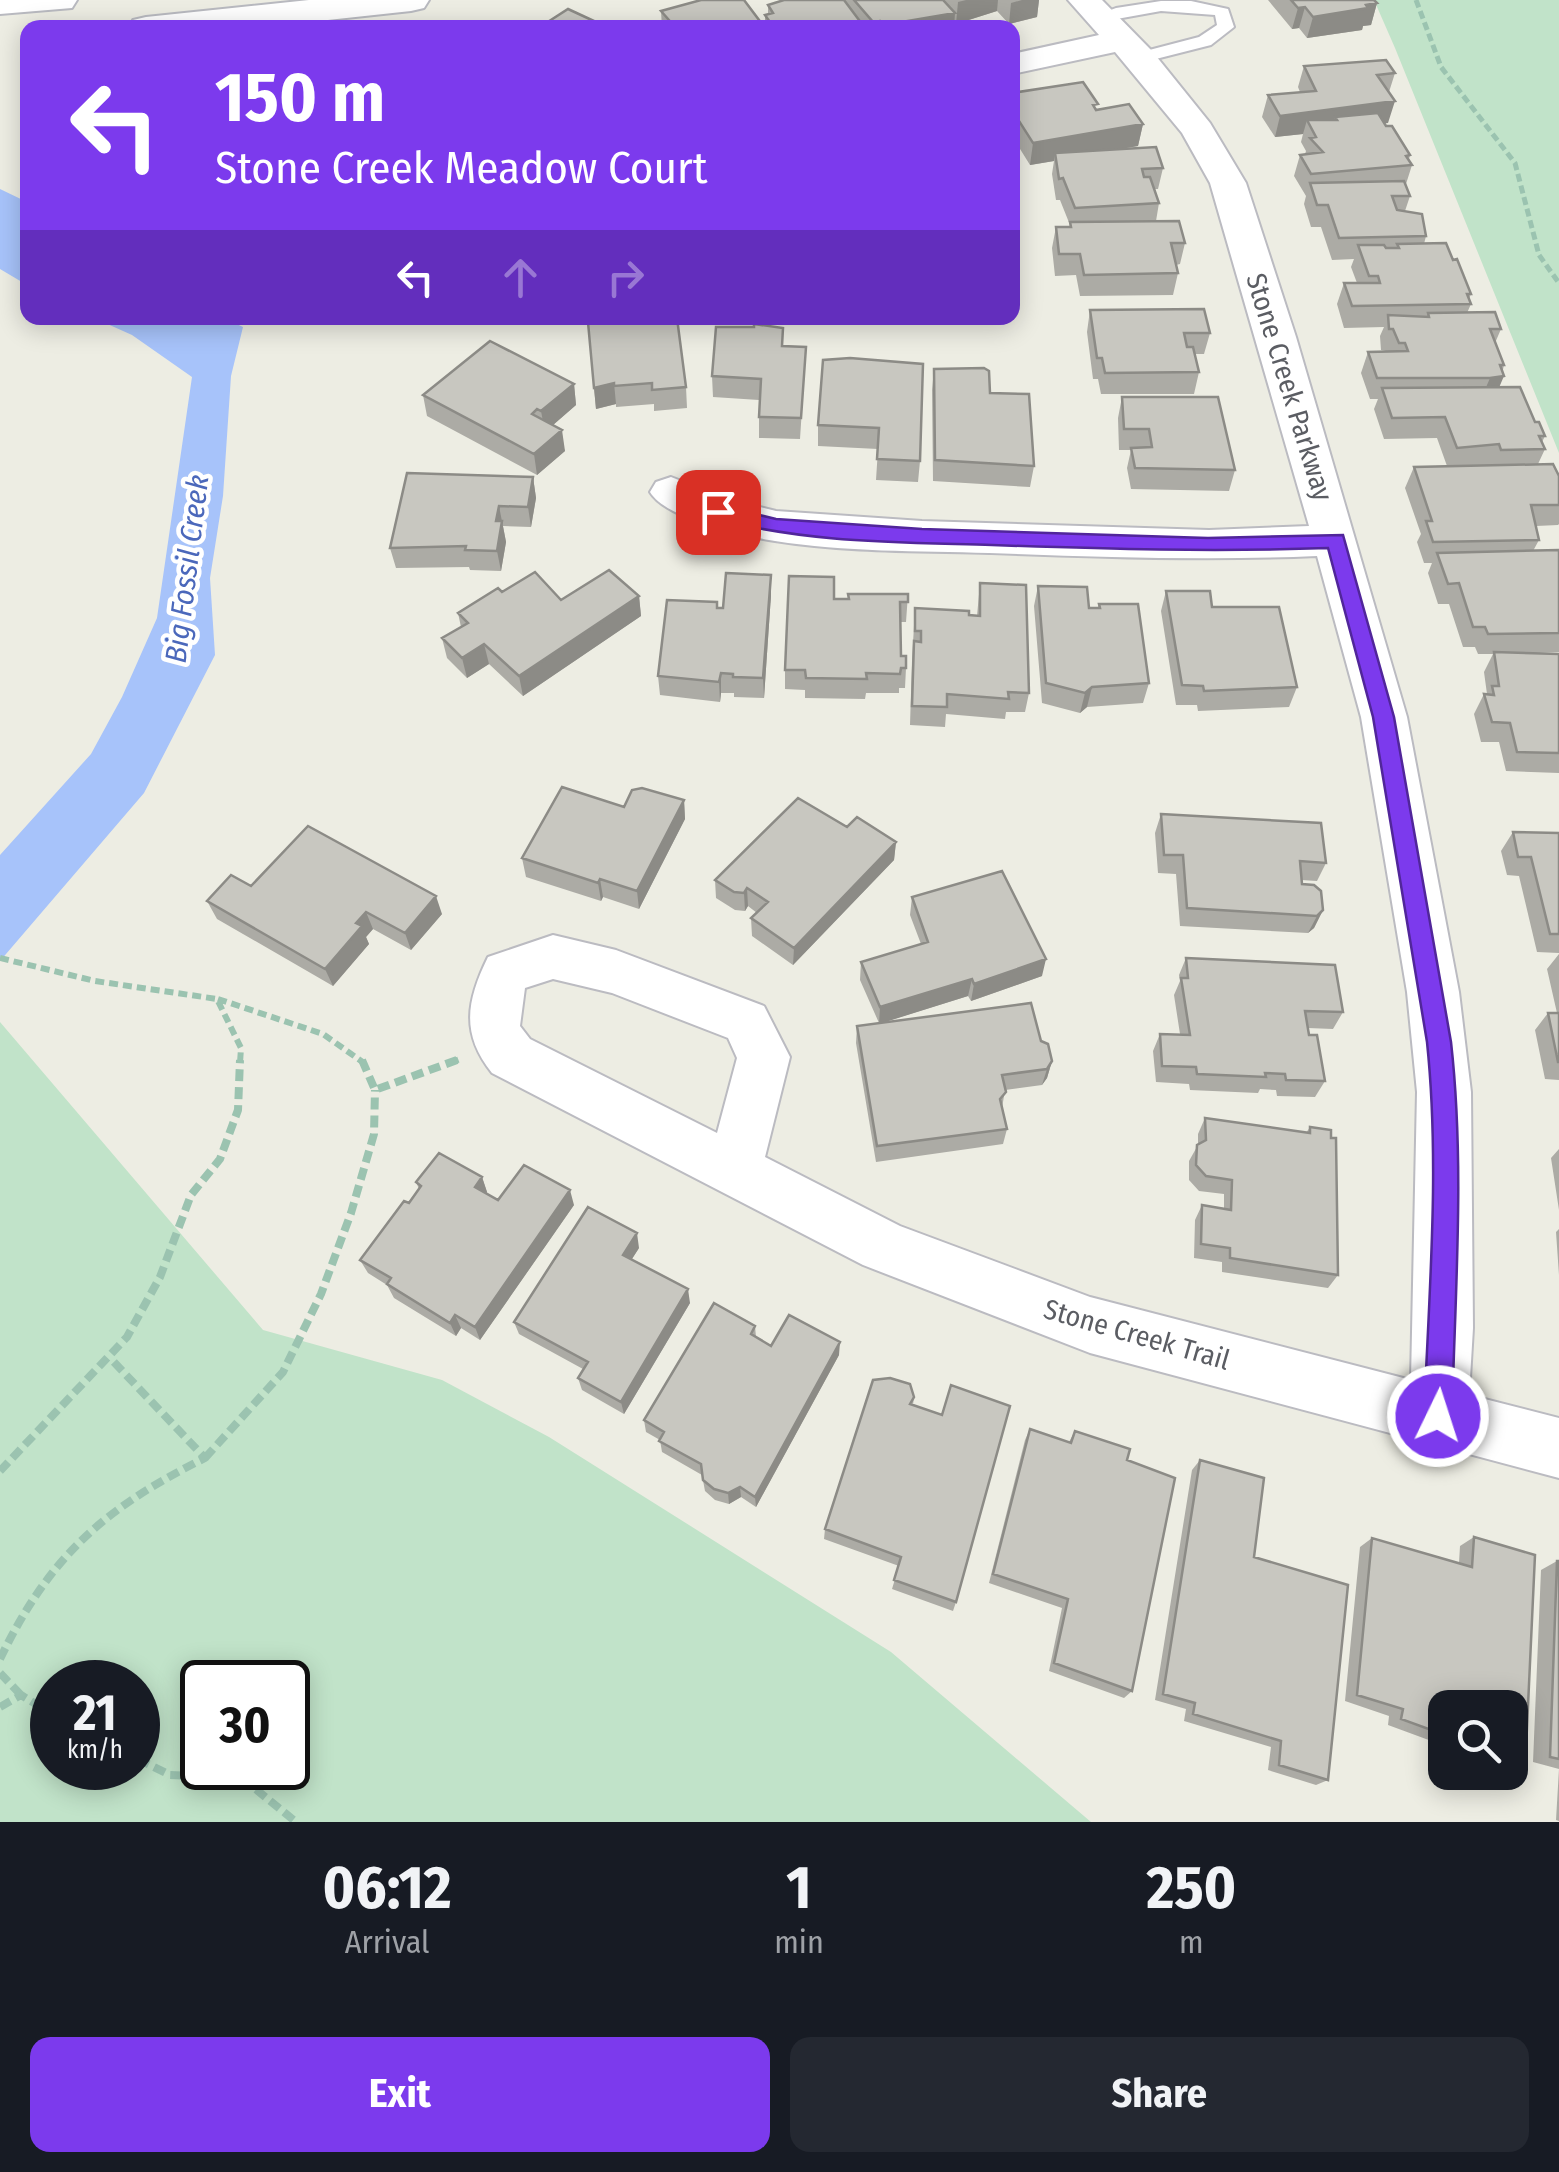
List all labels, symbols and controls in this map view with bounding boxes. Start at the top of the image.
text: 150 m [215,56,385,140]
icon: left [50,60,180,190]
text: Stone Creek Meadow Court [215,141,707,195]
icon: left [388,250,443,305]
icon: ahead [493,250,548,305]
icon: right [598,250,653,305]
street label: Stone Creek Parkway [1239,269,1340,505]
pin [676,470,761,555]
water label: Big Fossil Creek [158,473,216,665]
icon: arrive [691,485,746,540]
street label: Stone Creek Trail [1040,1292,1234,1377]
position arrow [1386,1364,1490,1468]
speed limit sign: 30 [180,1660,310,1790]
text: 21 [73,1683,117,1743]
map controls [1428,1690,1528,1790]
button: search [1428,1690,1528,1790]
text: km/h [67,1735,123,1765]
text: 06:12 [323,1852,452,1924]
text: 1 [786,1852,812,1924]
text: 250 [1146,1852,1236,1924]
text: Arrival [345,1923,430,1961]
text: min [774,1923,824,1961]
text: m [1179,1923,1204,1961]
button: Exit [30,2037,770,2152]
button: Share [790,2037,1529,2152]

